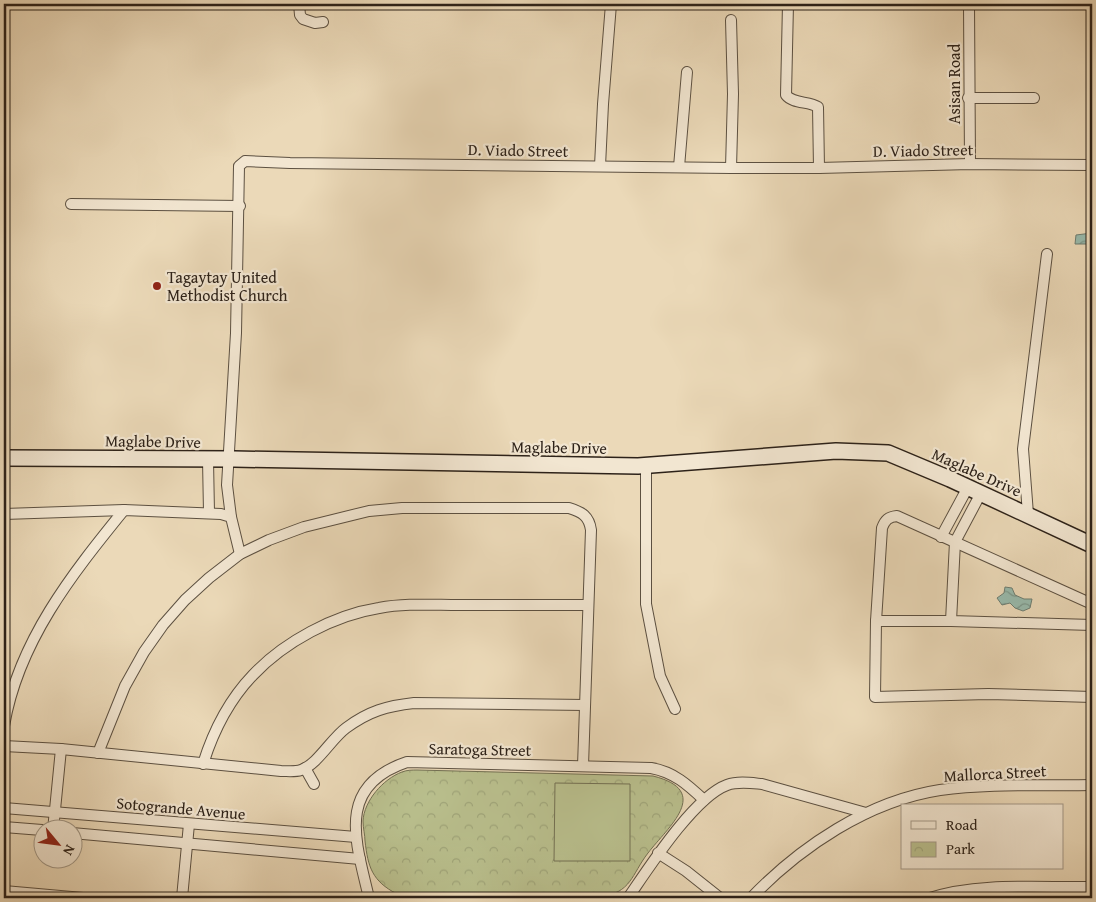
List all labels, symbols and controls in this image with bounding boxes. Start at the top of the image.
street label: Asisan Road [942,43,966,124]
street label: D. Viado Street [468,137,569,163]
street label: D. Viado Street [873,137,974,163]
place label: Tagaytay United Methodist Church [167,265,288,307]
marker: Tagaytay United Methodist Church [151,280,163,292]
street label: Maglabe Drive [105,428,201,454]
street label: Maglabe Drive [511,434,607,460]
street label: Maglabe Drive [928,442,1026,502]
street label: Saratoga Street [428,736,532,762]
street label: Mallorca Street [943,758,1047,788]
street label: Sotogrande Avenue [115,790,247,826]
legend [901,804,1064,870]
text: Road [946,814,977,835]
north arrow [32,820,82,870]
text: Park [946,838,975,859]
text: N [58,841,80,860]

